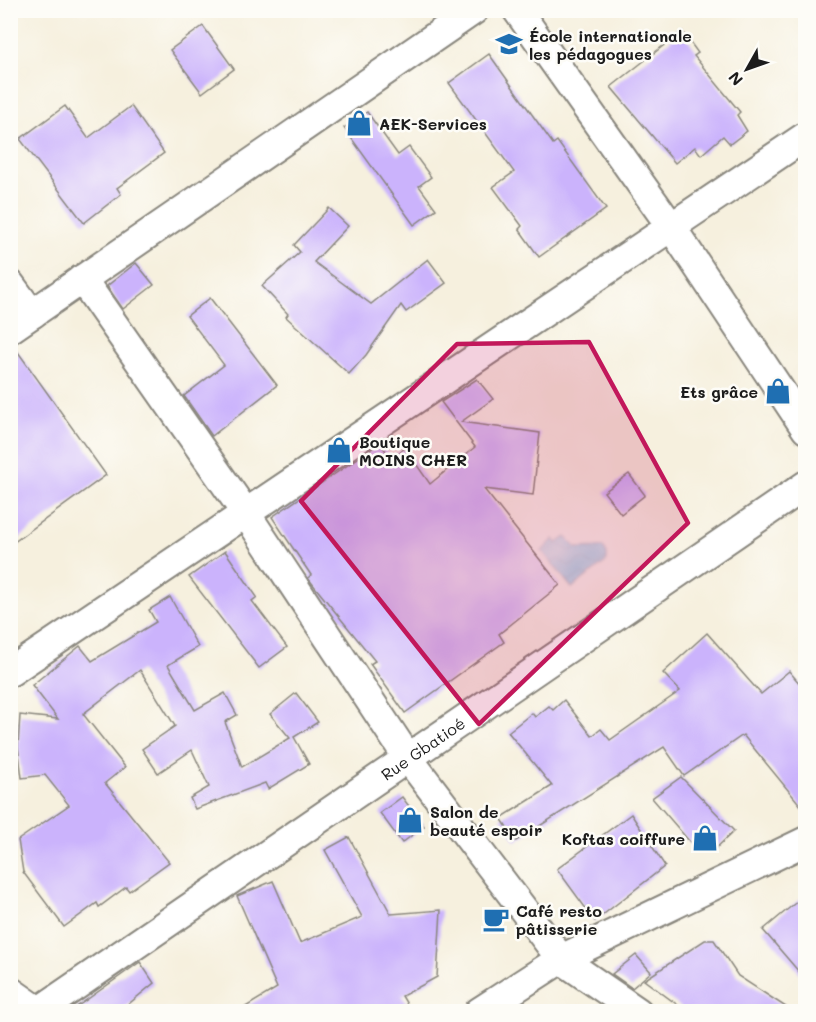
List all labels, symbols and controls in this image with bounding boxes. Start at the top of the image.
place label: École internationale les pédagogues [529,25,692,64]
school or university icon: École internationale les pédagogues [494,29,524,59]
north arrow [717,39,777,99]
text: N [723,68,747,90]
shop icon: AEK-Services [344,108,374,138]
place label: AEK-Services [379,113,487,134]
shop icon: Ets grâce [763,376,793,406]
place label: Ets grâce [680,381,758,402]
place label: Boutique MOINS CHER [359,431,467,470]
shop icon: Boutique MOINS CHER [324,435,354,465]
street label: Rue Gbatioé [376,712,469,784]
place label: Salon de beauté espoir [430,801,542,840]
shop icon: Salon de beauté espoir [395,805,425,835]
shop icon: Koftas coiffure [690,823,720,853]
place label: Koftas coiffure [562,828,685,849]
place label: Café resto pâtisserie [516,900,602,939]
cafe icon: Café resto pâtisserie [481,904,511,934]

